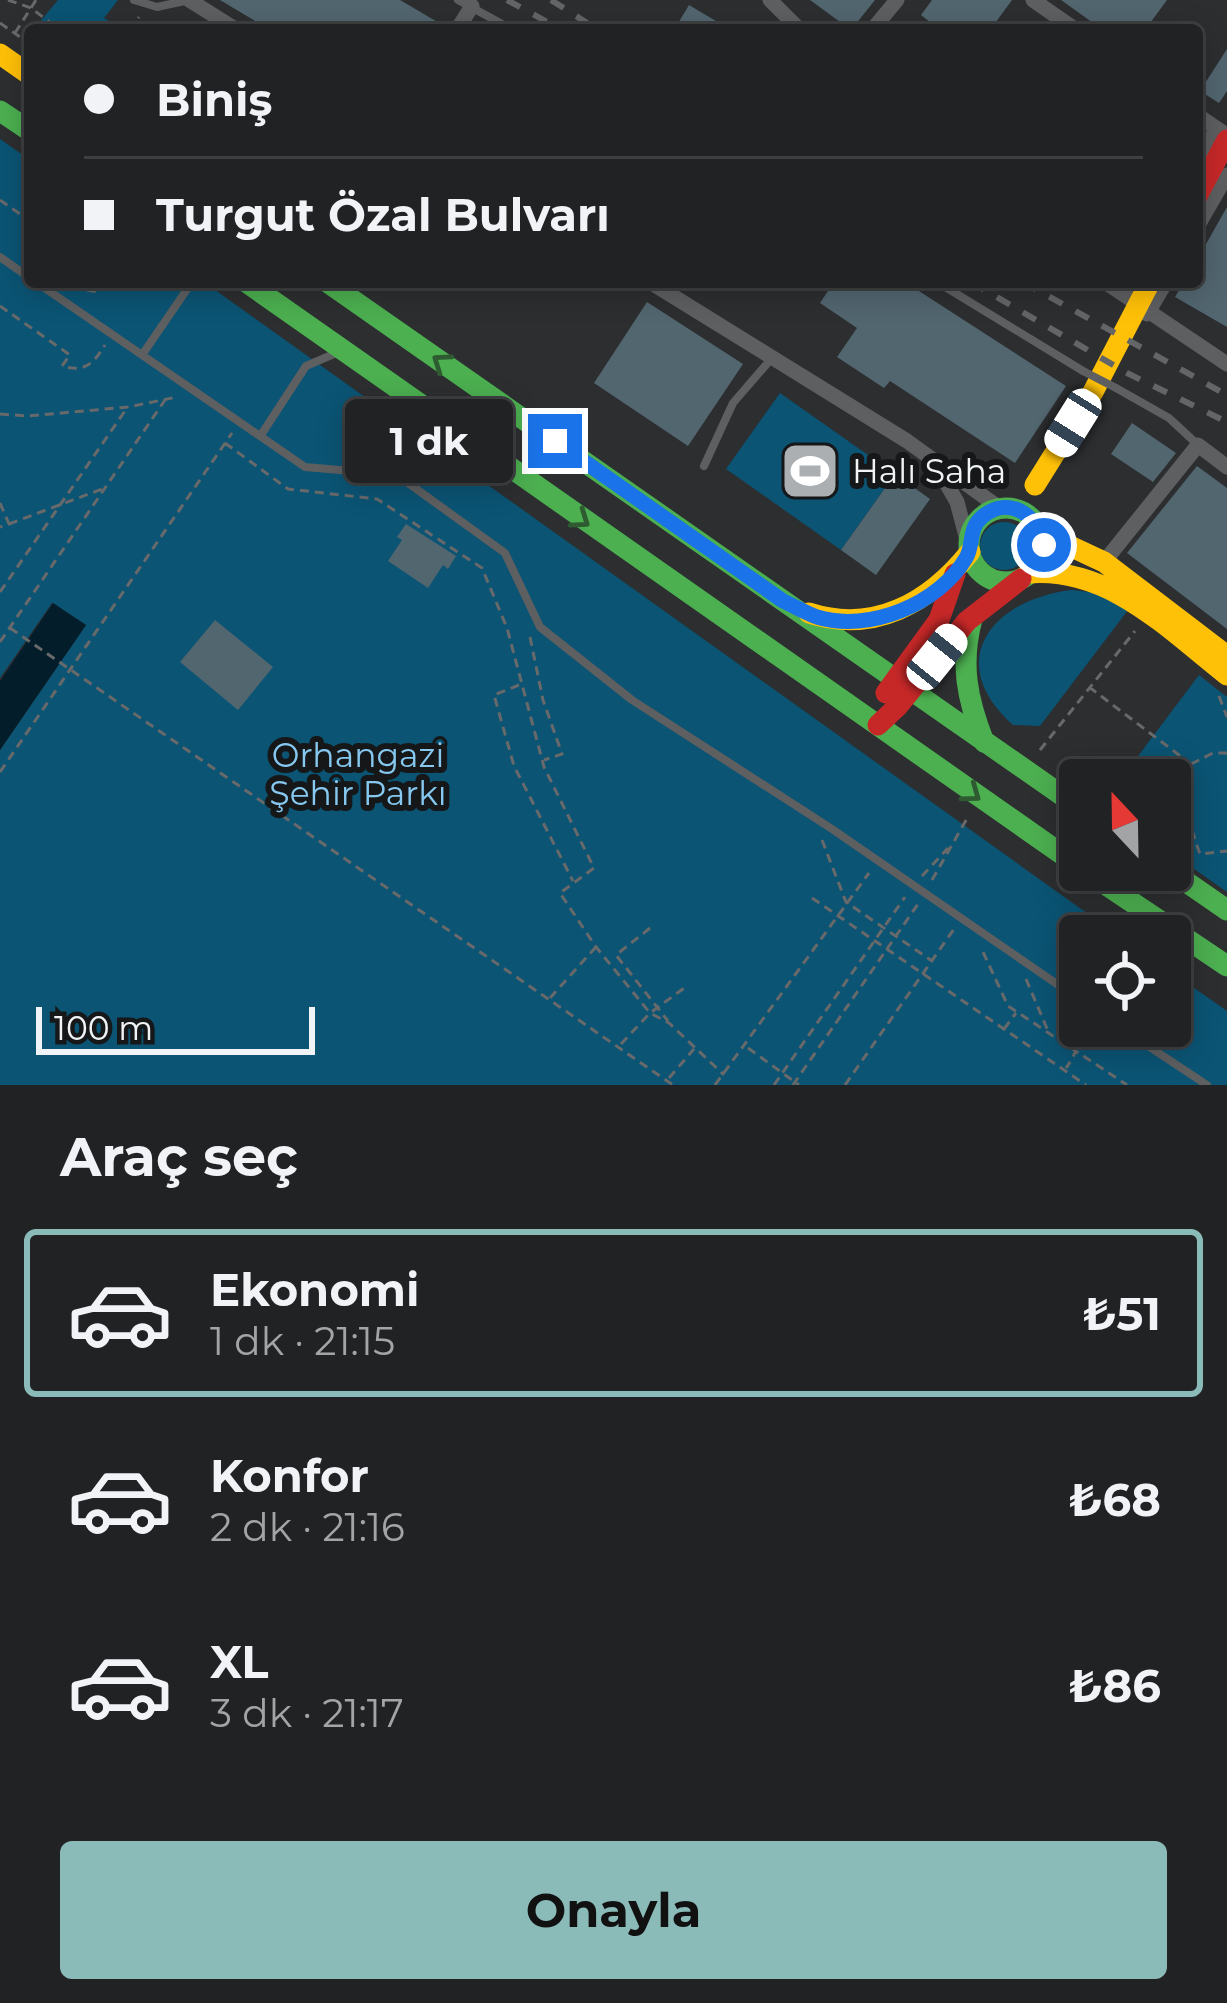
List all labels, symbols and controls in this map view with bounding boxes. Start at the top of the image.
text: Biniş [156,72,273,127]
text: Turgut Özal Bulvarı [156,187,610,242]
one-way arrow [432,354,454,376]
car [1039,383,1107,463]
callout: 1 dk [345,399,513,483]
route end [528,414,582,468]
text: 1 dk [390,417,468,465]
sports icon: Halı Saha [779,440,841,502]
place label: Halı Saha [852,451,1006,491]
one-way arrow [568,505,589,527]
route start [1017,518,1071,572]
car [900,618,974,696]
park label: Orhangazi Şehir Parkı [269,735,447,813]
north arrow [1059,759,1191,891]
map controls [1059,759,1191,1047]
one-way arrow [959,780,980,802]
button: locate [1059,915,1191,1047]
scale bar [36,1001,315,1054]
text: 100 m [54,1008,153,1048]
text: Araç seç [60,1124,298,1190]
icon: car [66,1259,174,1367]
text: Ekonomi [210,1262,420,1317]
text: ₺51 [1083,1286,1161,1341]
text: 1 dk · 21:15 [210,1317,395,1365]
icon: car [66,1445,174,1553]
text: Konfor [210,1448,369,1503]
text: ₺68 [1069,1472,1161,1527]
text: 2 dk · 21:16 [210,1503,405,1551]
icon: car [66,1631,174,1739]
text: XL [210,1634,268,1689]
text: ₺86 [1069,1658,1161,1713]
text: 3 dk · 21:17 [210,1689,404,1737]
button: Onayla [60,1841,1167,1979]

